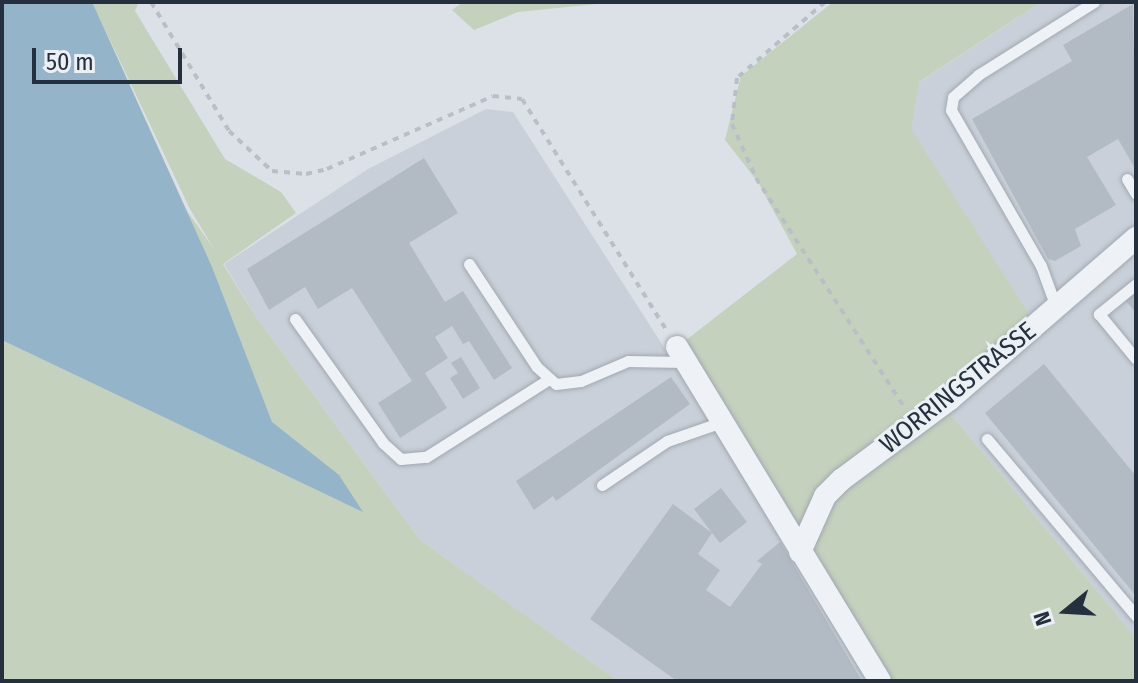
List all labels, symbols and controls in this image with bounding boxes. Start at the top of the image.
scale bar [36,32,186,82]
text: 50 m [46,48,94,76]
street label: WORRINGSTRASSE [874,316,1042,460]
north arrow [1026,571,1106,651]
text: N [1028,608,1058,629]

